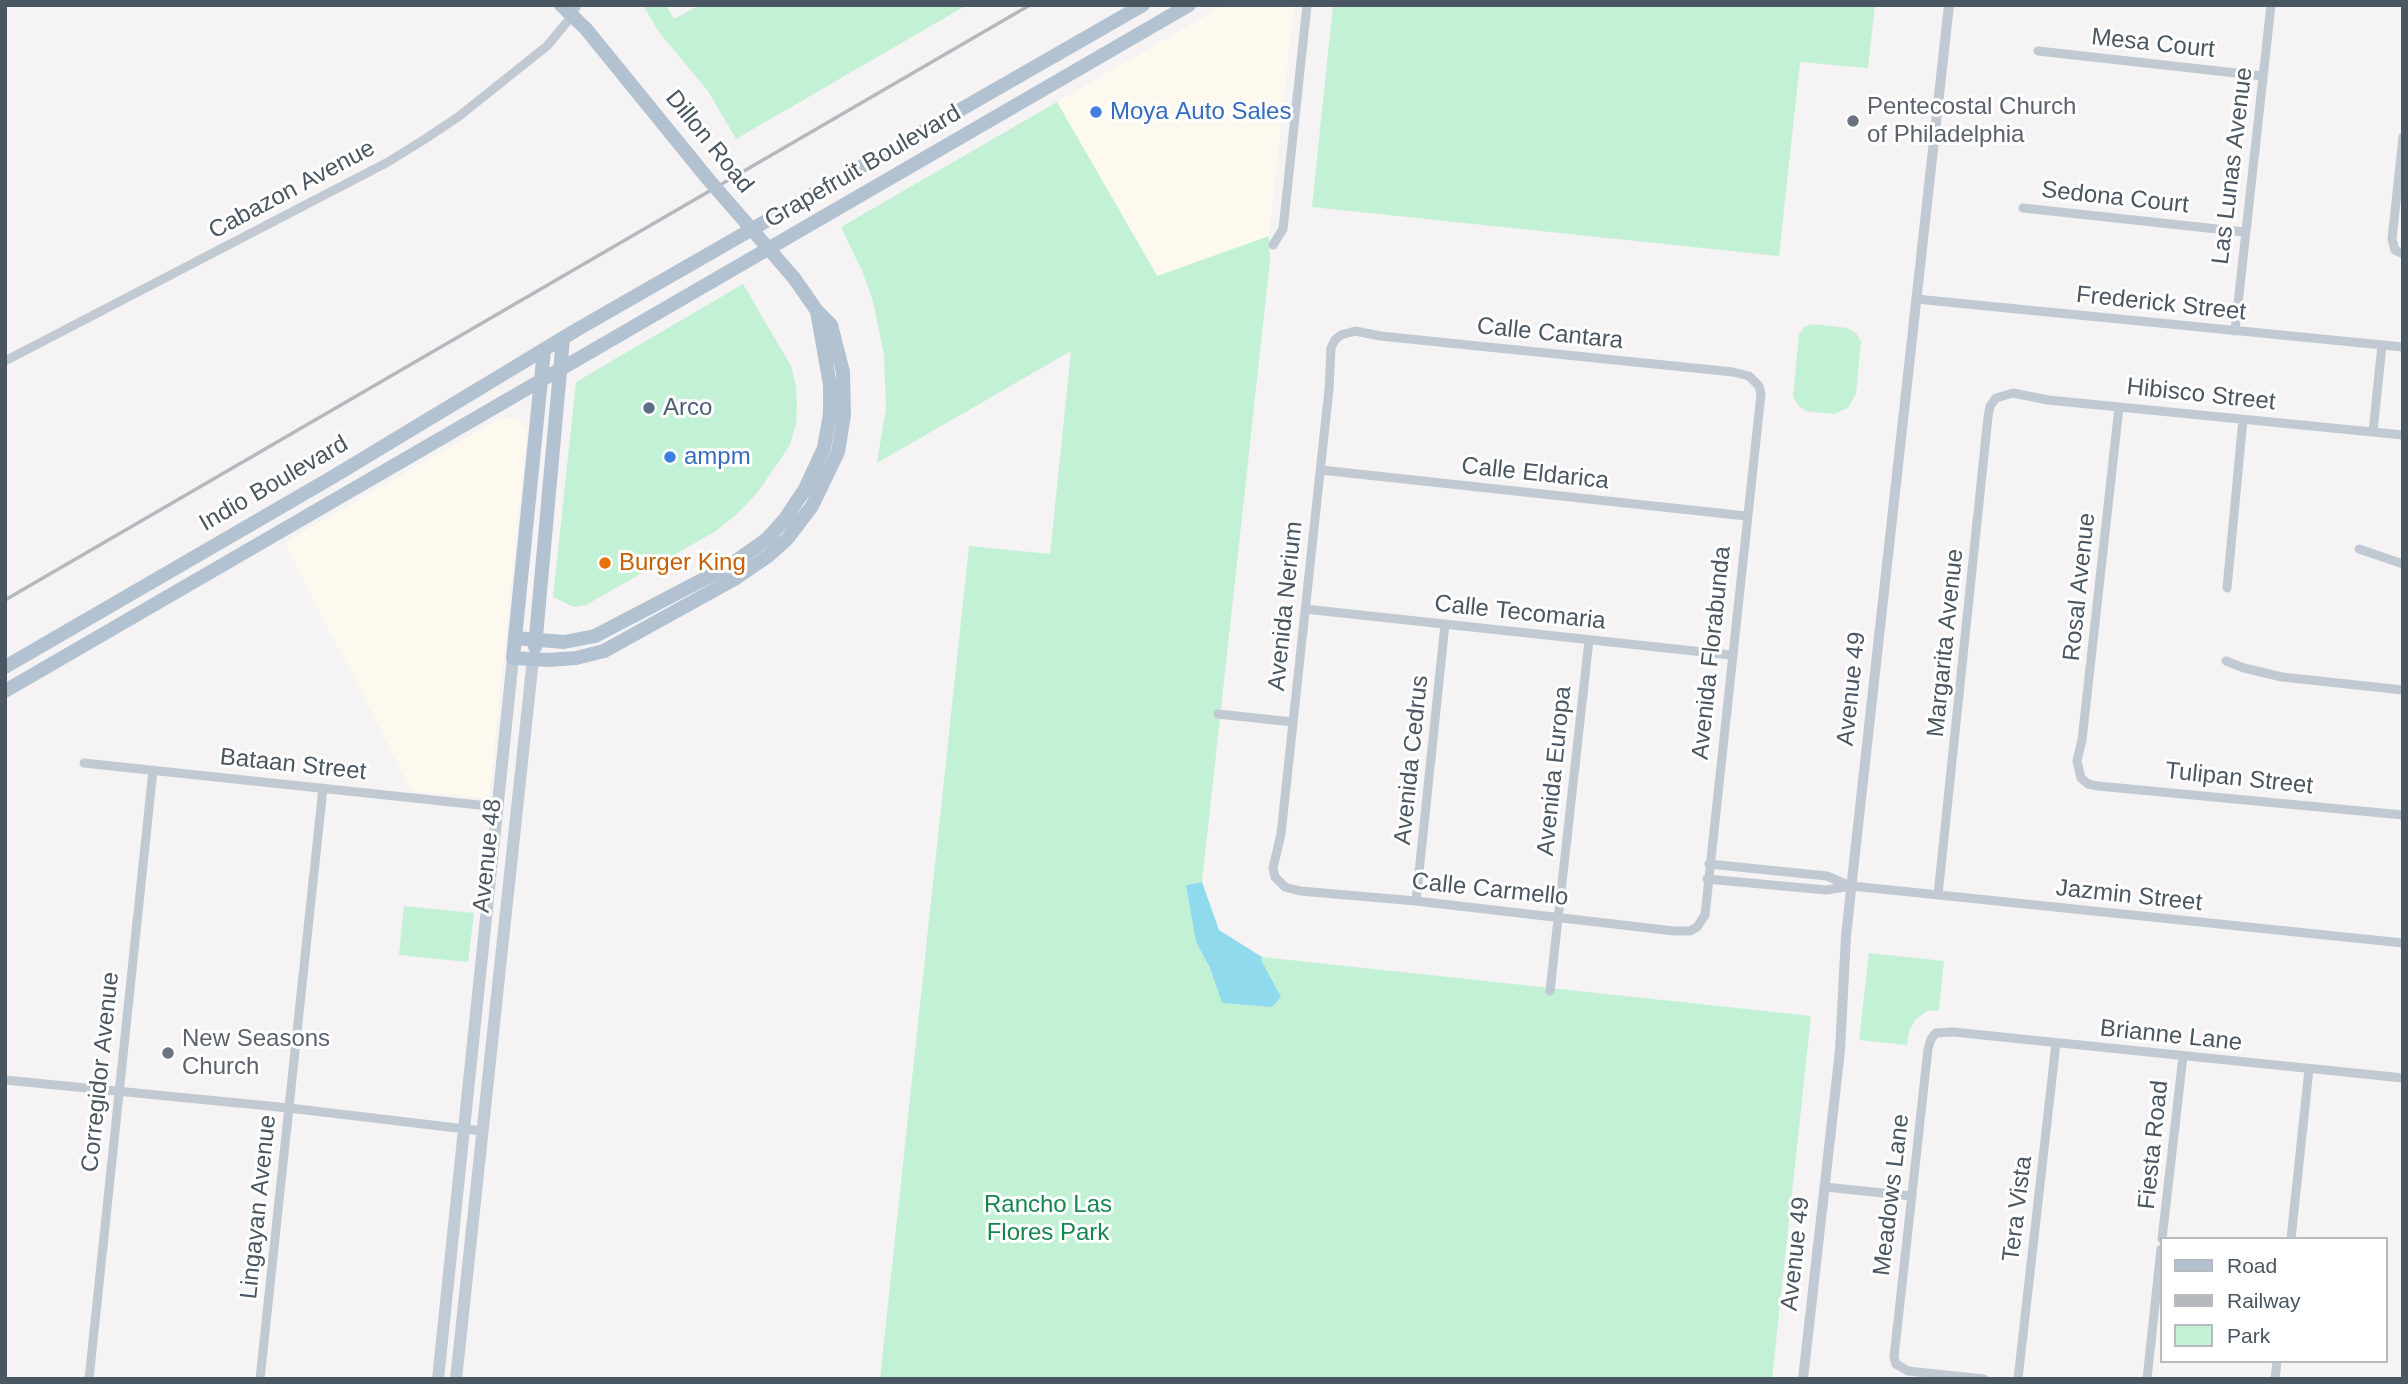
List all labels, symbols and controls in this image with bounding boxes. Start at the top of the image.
street label: Mesa Court [2090,23,2216,65]
street label: Las Lunas Avenue [2207,66,2259,266]
street label: Dillon Road [659,85,759,199]
place label: Pentecostal Church of Philadelphia [1867,93,2076,149]
place label: Moya Auto Sales [1110,98,1291,126]
street label: Grapefruit Boulevard [760,99,966,235]
marker: Moya Auto Sales [1088,104,1104,120]
marker: Pentecostal Church of Philadelphia [1845,113,1861,129]
street label: Cabazon Avenue [204,134,380,246]
street label: Sedona Court [2040,176,2190,220]
street label: Frederick Street [2075,281,2247,327]
street label: Calle Cantara [1476,312,1624,356]
street label: Hibisco Street [2125,373,2277,417]
place label: Arco [663,394,712,422]
marker: Arco [641,400,657,416]
street label: Indio Boulevard [195,430,353,538]
place label: ampm [684,443,751,471]
marker: ampm [662,449,678,465]
street label: Calle Eldarica [1460,452,1610,496]
street label: Rosal Avenue [2058,511,2102,663]
street label: Avenida Nerium [1263,520,1309,692]
street label: Avenida Florabunda [1686,545,1738,761]
street label: Margarita Avenue [1922,548,1970,738]
place label: Burger King [619,549,746,577]
marker: Burger King [597,555,613,571]
street label: Calle Tecomaria [1433,590,1607,636]
street label: Avenue 49 [1832,631,1872,747]
street label: Avenida Cedrus [1389,674,1435,846]
street label: Avenida Europa [1532,685,1578,857]
street label: Bataan Street [219,743,367,787]
street label: Tulipan Street [2164,757,2314,801]
street label: Avenue 48 [468,798,508,914]
street label: Calle Carmello [1410,867,1570,913]
street label: Jazmin Street [2055,874,2203,918]
street label: Corregidor Avenue [76,971,126,1173]
street label: Brianne Lane [2098,1014,2244,1058]
place label: New Seasons Church [182,1025,330,1081]
marker: New Seasons Church [160,1045,176,1061]
street label: Fiesta Road [2133,1079,2175,1211]
street label: Meadows Lane [1868,1112,1916,1278]
street label: Lingayan Avenue [235,1113,283,1301]
street label: Tera Vista [1997,1155,2039,1263]
park label: Rancho Las Flores Park [984,1191,1112,1247]
street label: Avenue 49 [1776,1196,1816,1312]
legend [2160,1237,2387,1363]
text: Road [2227,1254,2277,1277]
text: Railway [2227,1289,2301,1312]
text: Park [2227,1324,2270,1347]

